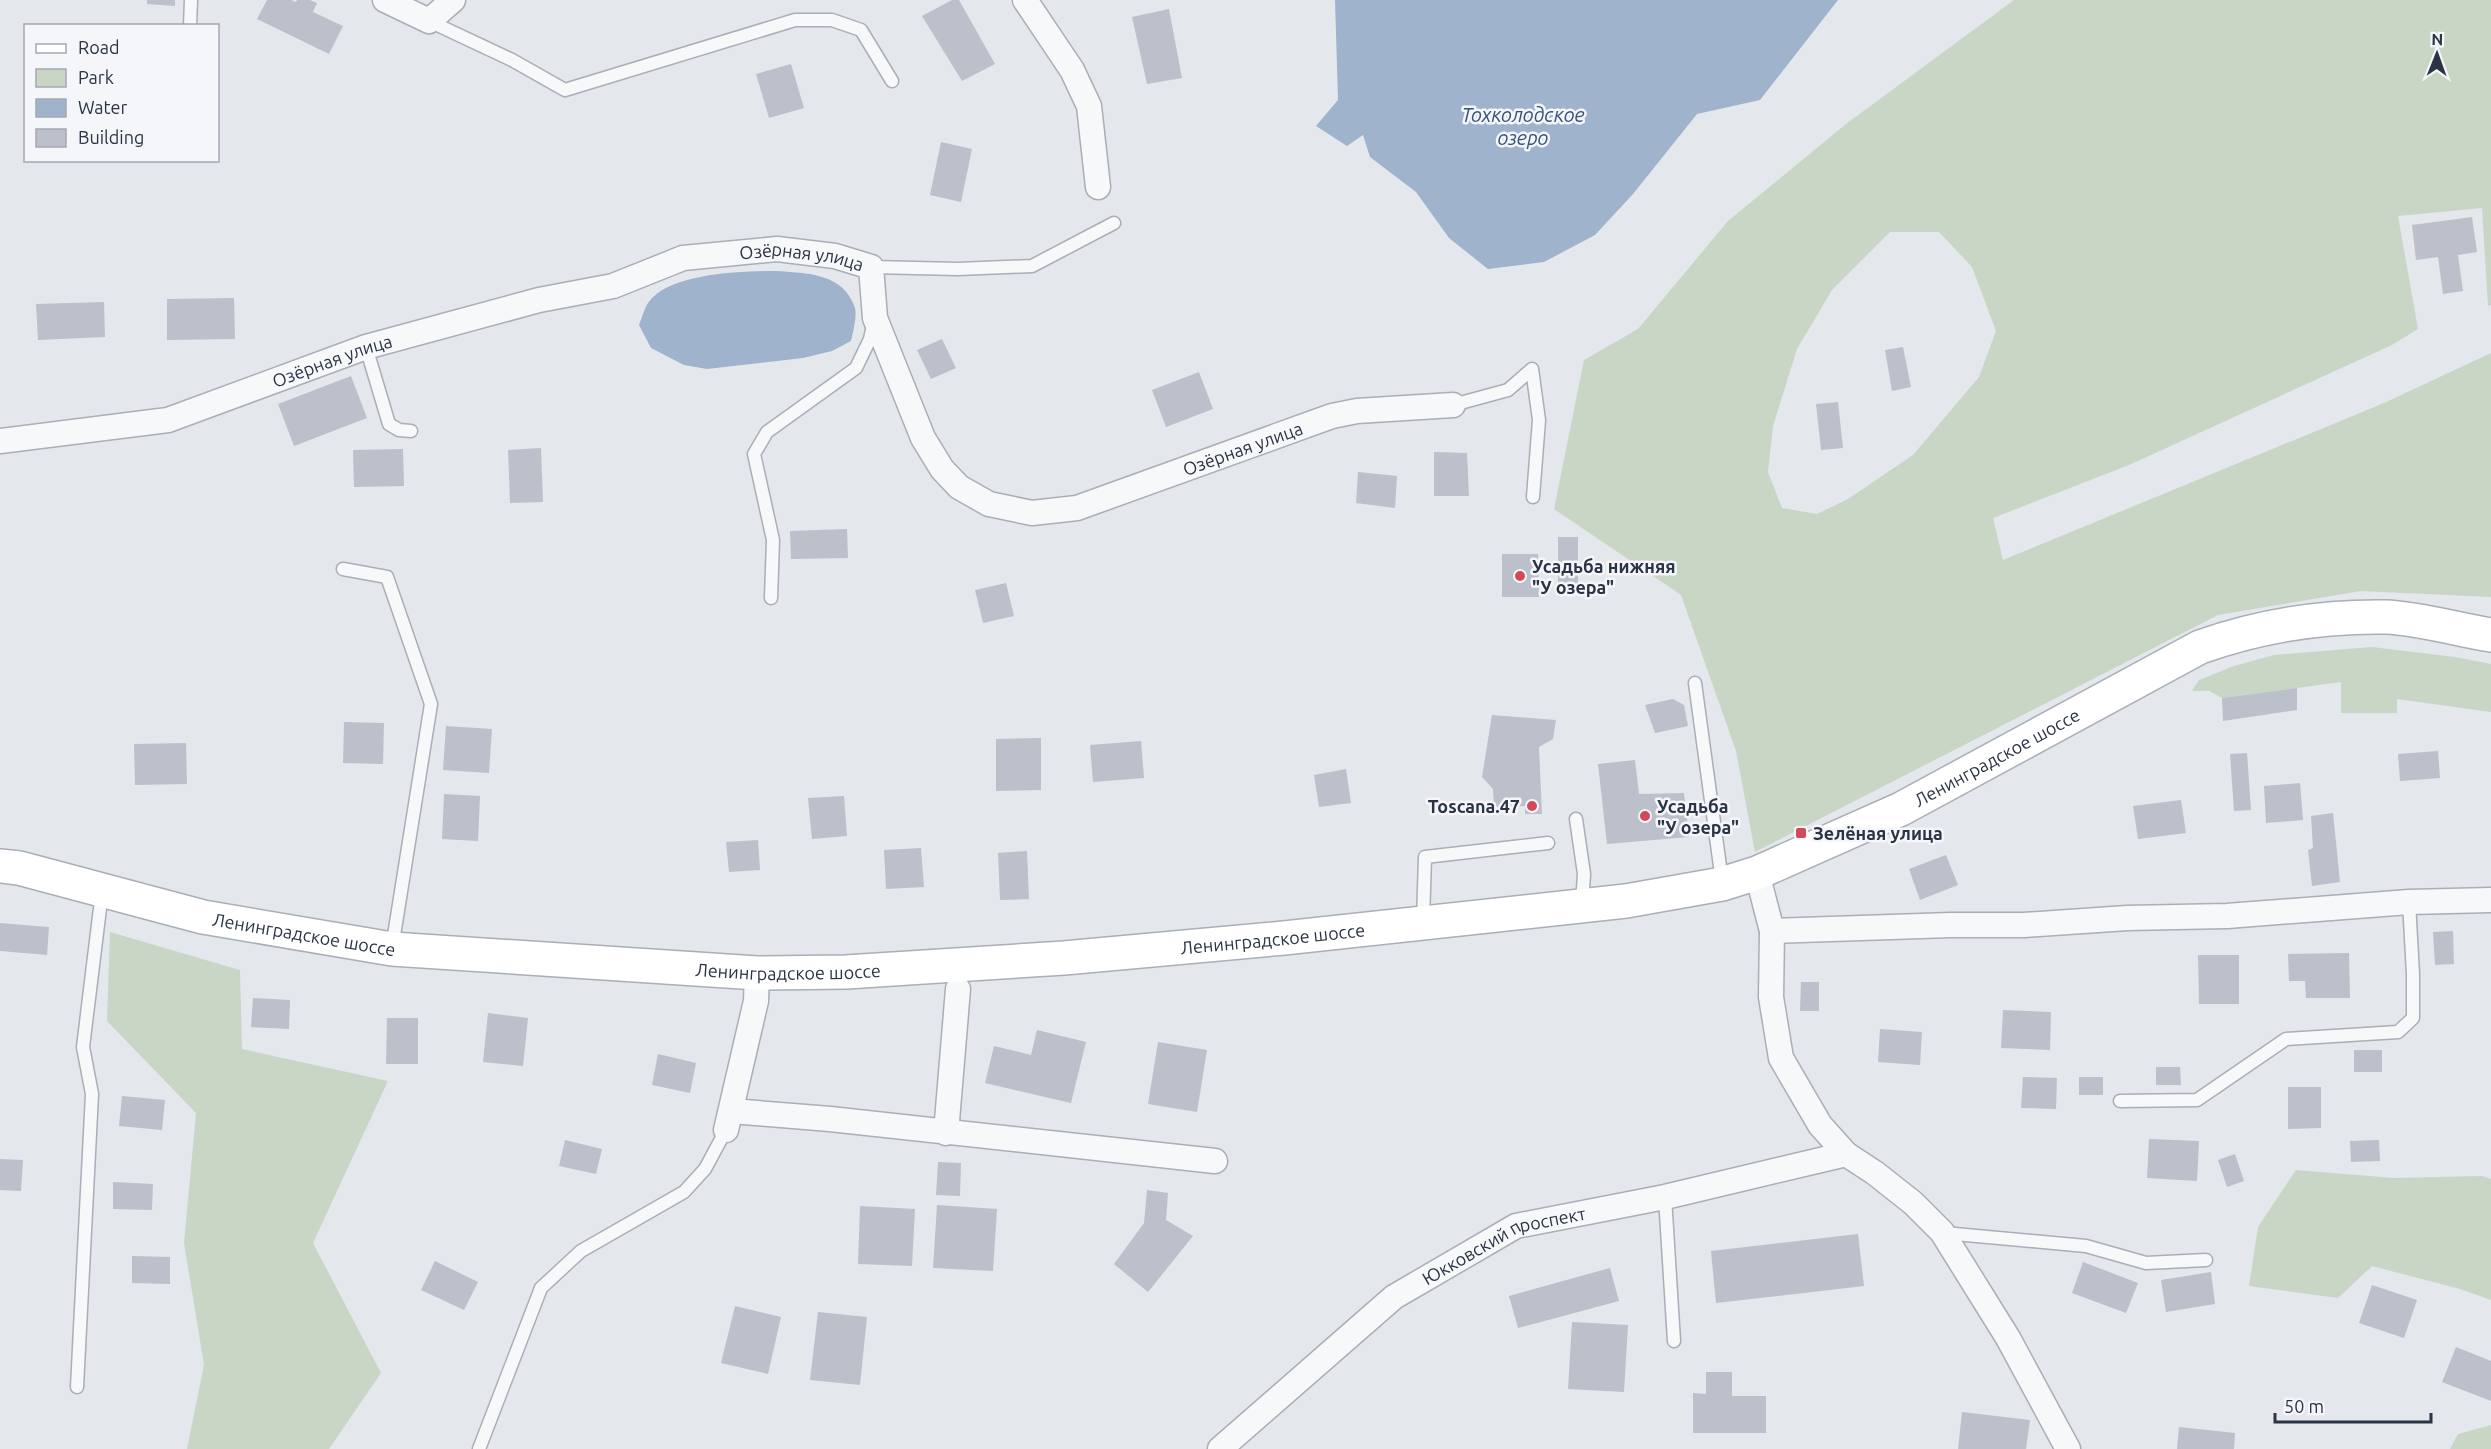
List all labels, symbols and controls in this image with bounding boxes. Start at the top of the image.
legend [24,24,219,162]
north arrow [2407,24,2467,84]
text: N [2431,30,2443,48]
text: Road [78,37,120,57]
text: Park [78,67,114,87]
text: Water [78,97,128,117]
water label: Тохколодское озеро [1461,103,1585,149]
text: Building [78,127,144,147]
street label: Озёрная улица [739,238,866,274]
street label: Озёрная улица [269,330,394,391]
street label: Озёрная улица [1180,417,1305,479]
place label: Усадьба нижняя "У озера" [1532,556,1676,597]
marker: Усадьба нижняя "У озера" [1513,569,1527,583]
street label: Ленинградское шоссе [1910,704,2083,810]
place label: Toscana.47 [1428,796,1520,816]
place label: Усадьба "У озера" [1657,796,1739,837]
marker: Toscana.47 [1525,799,1539,813]
marker: Усадьба "У озера" [1638,809,1652,823]
place label: Зелёная улица [1813,823,1943,843]
marker: Зелёная улица [1794,826,1808,840]
street label: Ленинградское шоссе [211,909,397,959]
street label: Ленинградское шоссе [1179,919,1366,957]
street label: Ленинградское шоссе [695,959,881,983]
street label: Юкковский проспект [1419,1203,1587,1288]
scale bar [2275,1386,2431,1424]
text: 50 m [2284,1396,2324,1416]

